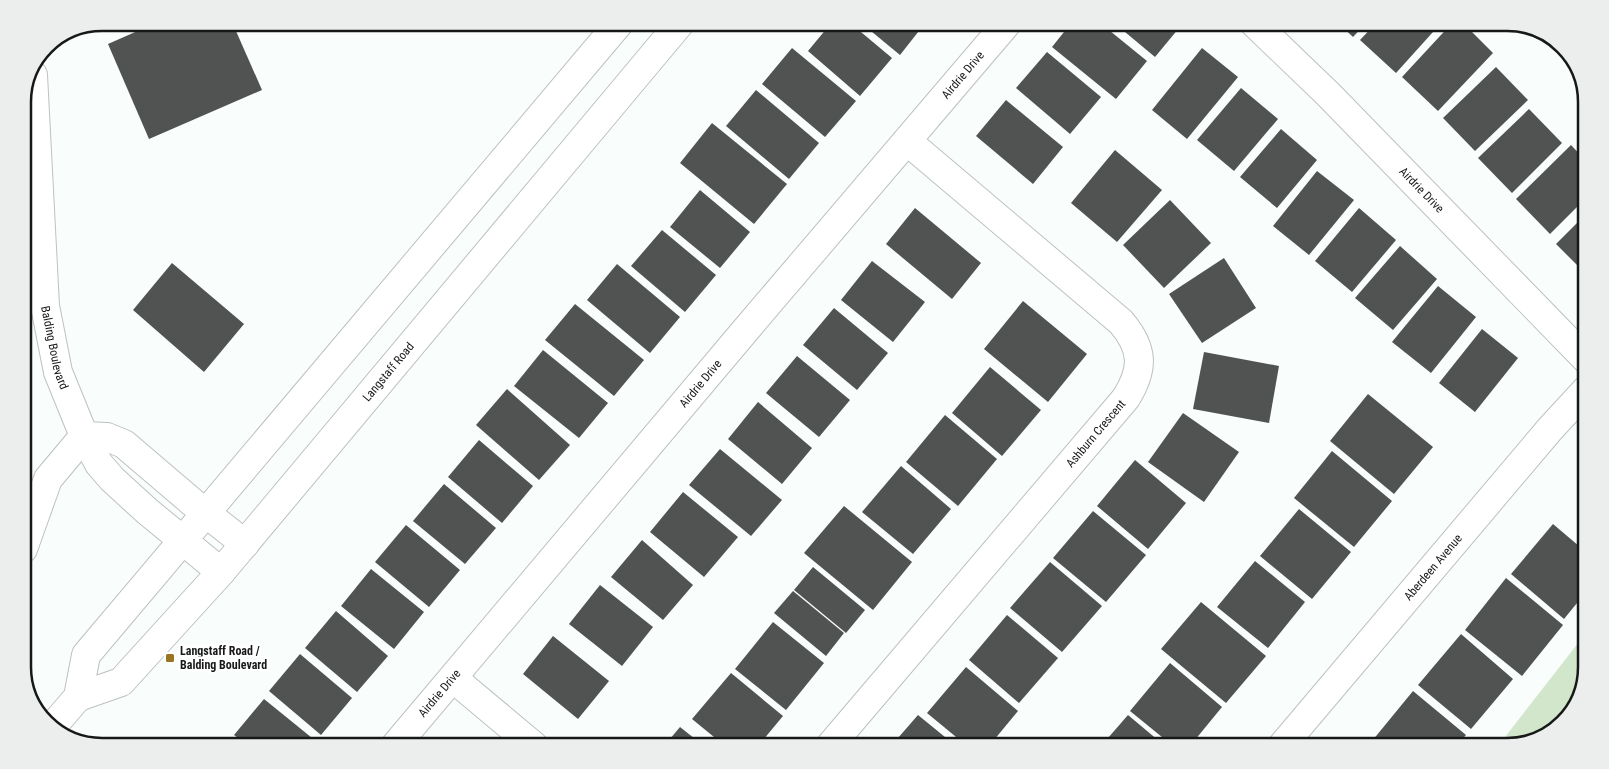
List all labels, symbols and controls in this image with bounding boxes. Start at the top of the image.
street label: Airdrie Drive [939,48,987,102]
street label: Airdrie Drive [1396,164,1447,216]
street label: Balding Boulevard [38,305,71,391]
street label: Langstaff Road [360,340,417,404]
street label: Airdrie Drive [676,357,725,410]
street label: Ashburn Crescent [1063,397,1129,470]
street label: Aberdeen Avenue [1401,531,1465,603]
place label: Langstaff Road / Balding Boulevard [180,644,267,672]
marker: Langstaff Road / Balding Boulevard [164,652,176,664]
street label: Airdrie Drive [415,666,464,720]

